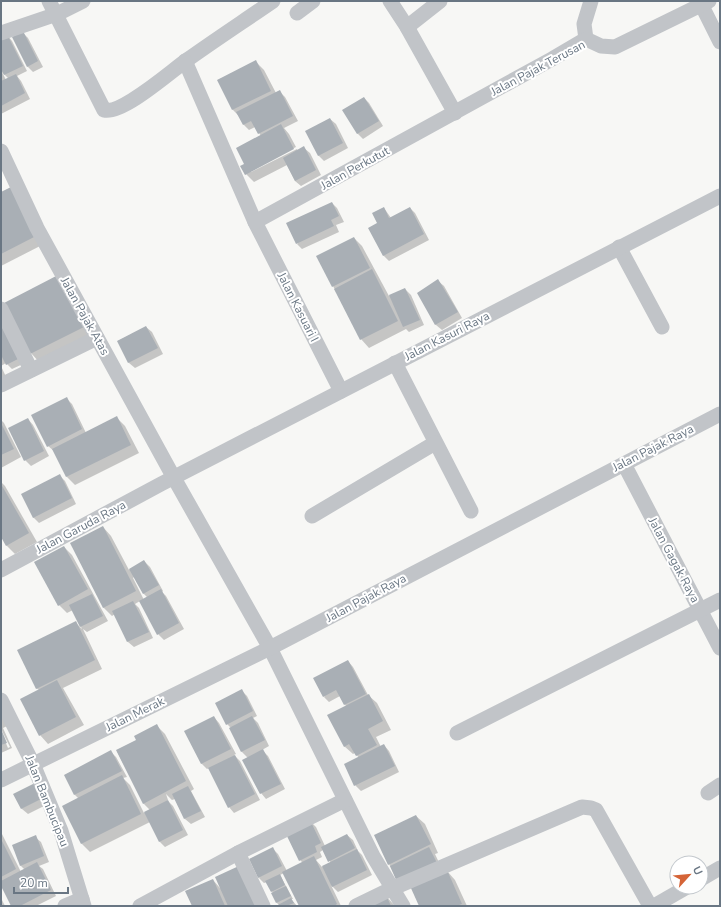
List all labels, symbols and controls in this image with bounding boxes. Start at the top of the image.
street label: Jalan Pajak Terusan [487,36,588,100]
street label: Jalan Perkutut [317,142,393,194]
street label: Jalan Kasuari I [273,269,322,345]
street label: Jalan Pajak Atas [56,273,113,358]
street label: Jalan Kasuri Raya [401,308,492,365]
street label: Jalan Pajak Raya [609,421,696,476]
street label: Jalan Garuda Raya [33,497,129,558]
street label: Jalan Gagak Raya [644,514,703,605]
street label: Jalan Pajak Raya [322,570,409,626]
street label: Jalan Merak [102,692,168,736]
street label: Jalan Bambucipau [21,752,73,849]
north arrow [669,855,709,895]
text: U [689,864,706,878]
scale bar [14,869,68,895]
text: 20 m [20,875,48,891]

